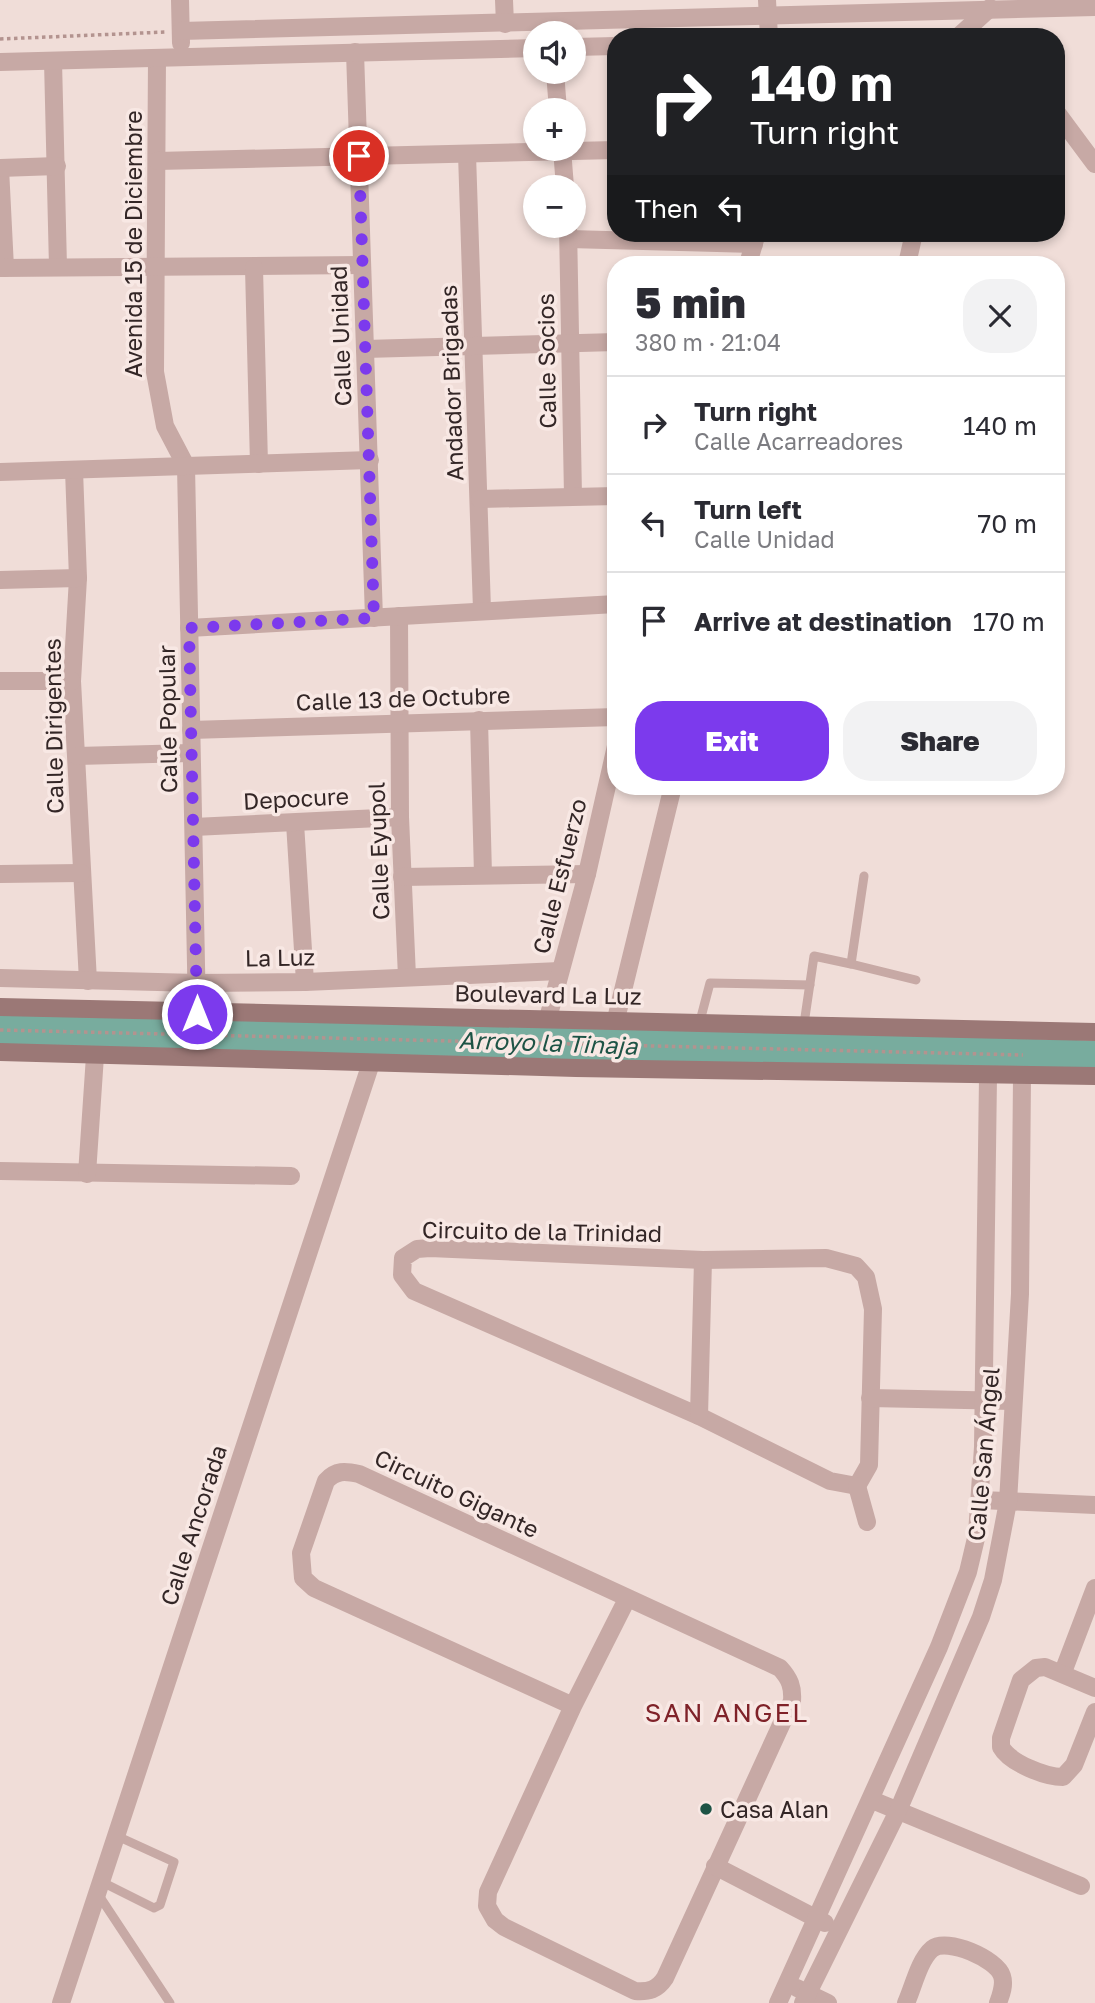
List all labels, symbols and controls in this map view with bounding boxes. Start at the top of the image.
map controls [523,21,586,238]
button: sound [523,21,586,84]
text: 140 m [750,53,893,112]
icon: right [635,56,726,147]
button: + [523,98,586,161]
street label: Avenida 15 de Diciembre [119,110,147,378]
text: Turn right [750,113,899,151]
pin [329,126,389,186]
icon: arrive [340,137,378,175]
button: − [523,175,586,238]
icon: left [712,189,750,227]
text: Then [635,193,698,224]
street label: Calle Unidad [324,265,356,407]
text: 5 min [635,277,746,327]
button: close [963,279,1037,353]
street label: Andador Brigadas [434,284,468,482]
street label: Calle Socios [531,293,561,429]
text: 380 m · 21:04 [635,328,781,356]
text: Turn right [694,396,817,427]
icon: right [635,406,673,444]
text: 140 m [963,410,1037,441]
text: Calle Acarreadores [694,427,903,455]
text: Turn left [694,494,802,525]
icon: left [635,504,673,542]
text: 70 m [978,508,1037,539]
text: Calle Unidad [694,525,835,553]
icon: arrive [635,602,673,640]
text: Arrive at destination [694,606,952,637]
text: 170 m [973,606,1045,637]
street label: Calle Dirigentes [37,638,69,814]
street label: Calle Popular [152,645,182,793]
street label: Calle 13 de Octubre [295,680,511,716]
button: Exit [635,701,829,781]
button: Share [843,701,1037,781]
street label: Depocure [242,781,350,815]
street label: Calle Eyupol [362,781,394,921]
street label: Calle Esfuerzo [526,796,592,956]
street label: La Luz [245,942,315,972]
position arrow [160,977,234,1051]
street label: Boulevard La Luz [454,978,642,1010]
water label: Arroyo la Tinaja [458,1024,639,1061]
street label: Circuito de la Trinidad [422,1215,662,1247]
street label: Calle San Ángel [961,1366,1005,1542]
street label: Calle Ancorada [154,1441,232,1609]
street label: Circuito Gigante [370,1443,544,1543]
district label: SAN ANGEL [645,1697,809,1728]
place label: Casa Alan [720,1795,829,1823]
marker: Casa Alan [698,1801,714,1817]

